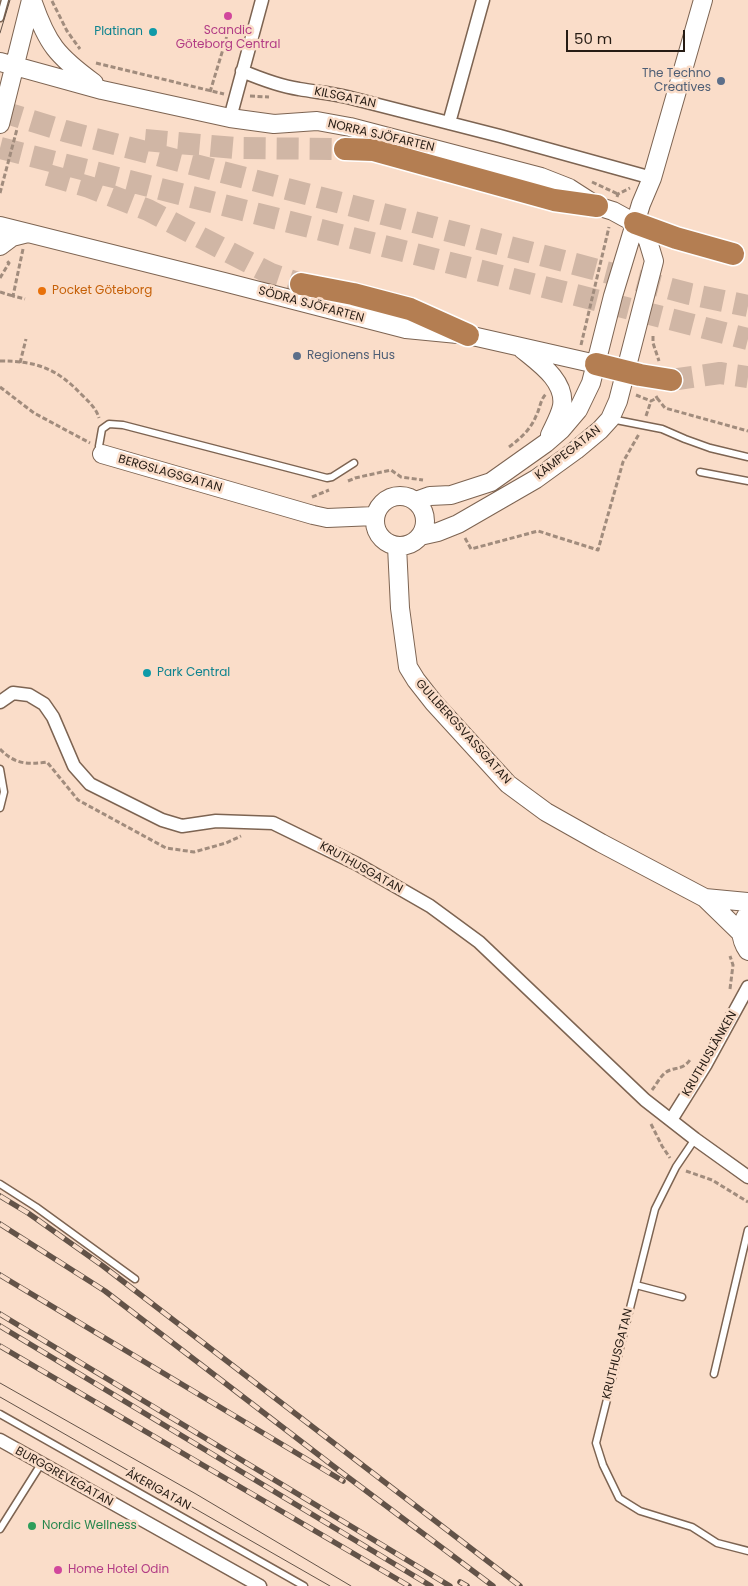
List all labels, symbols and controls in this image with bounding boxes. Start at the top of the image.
marker: Scandic Göteborg Central [222,10,234,22]
scale bar [568,20,687,52]
place label: Scandic Göteborg Central [176,24,280,52]
place label: Platinan [94,25,143,39]
marker: Platinan [147,26,159,38]
text: 50 m [574,28,612,49]
place label: The Techno Creatives [642,67,711,95]
marker: The Techno Creatives [715,75,727,87]
street label: KILSGATAN [313,84,377,112]
street label: NORRA SJÖFARTEN [326,117,436,155]
place label: Pocket Göteborg [52,284,152,298]
street label: SÖDRA SJÖFARTEN [257,284,365,326]
marker: Pocket Göteborg [36,285,48,297]
place label: Regionens Hus [307,349,395,363]
marker: Regionens Hus [291,350,303,362]
street label: KÄMPEGATAN [532,423,604,483]
street label: BERGSLAGSGATAN [116,452,224,496]
place label: Park Central [157,666,230,680]
marker: Park Central [141,667,153,679]
street label: GULLBERGSVASSGATAN [412,677,514,787]
street label: KRUTHUSGATAN [317,839,405,897]
street label: KRUTHUSLÄNKEN [680,1009,740,1099]
street label: KRUTHUSGATAN [600,1307,636,1401]
street label: BURGGREVEGATAN [13,1444,115,1510]
street label: ÅKERIGATAN [123,1466,193,1514]
place label: Nordic Wellness [42,1519,137,1533]
marker: Nordic Wellness [26,1520,38,1532]
place label: Home Hotel Odin [68,1563,169,1577]
marker: Home Hotel Odin [52,1564,64,1576]

